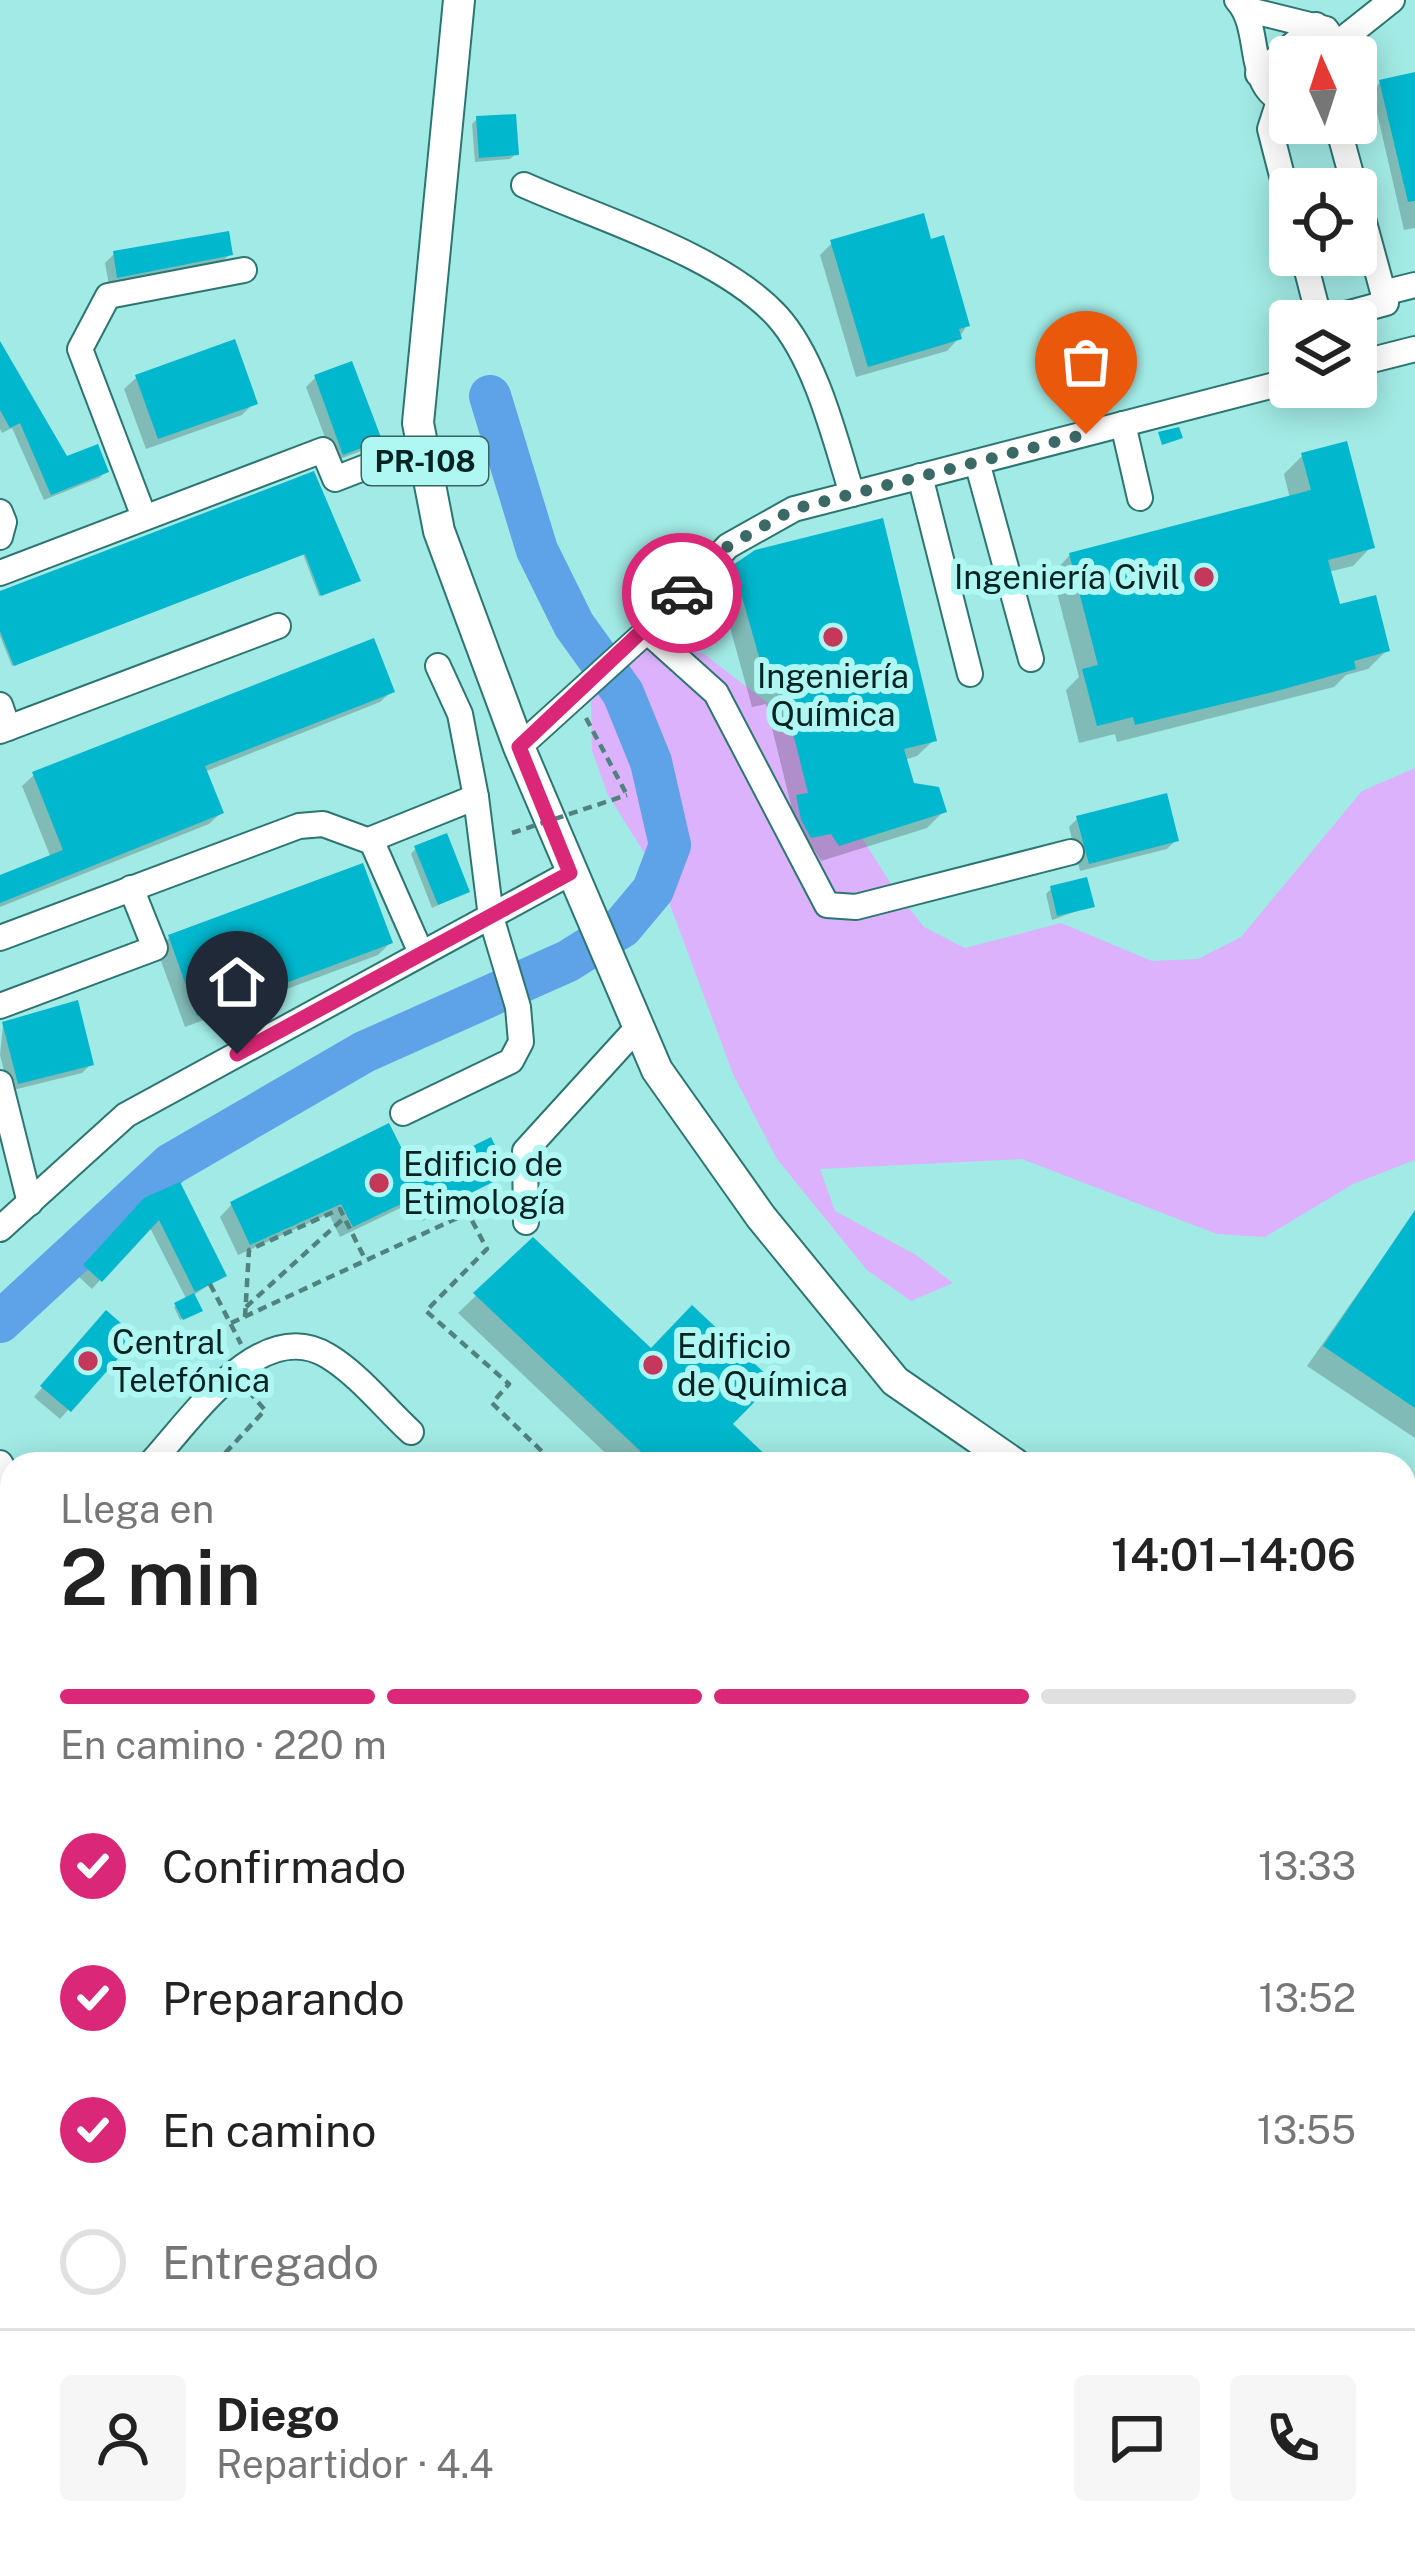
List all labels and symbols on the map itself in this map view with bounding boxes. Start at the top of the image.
north arrow [1269,36,1377,144]
pin [1035,311,1137,434]
road number: PR-108 [362,437,488,485]
courier [622,533,742,653]
place label: Ingeniería Civil [954,558,1180,596]
marker: Ingeniería Civil [1191,564,1217,590]
marker: Ingeniería Química [820,624,846,650]
place label: Ingeniería Química [757,657,909,733]
pin [186,931,288,1054]
place label: Edificio de Etimología [403,1145,565,1221]
marker: Edificio de Etimología [366,1170,392,1196]
place label: Central Telefónica [112,1323,270,1399]
place label: Edificio de Química [677,1327,848,1403]
marker: Central Telefónica [75,1348,101,1374]
marker: Edificio de Química [640,1352,666,1378]

